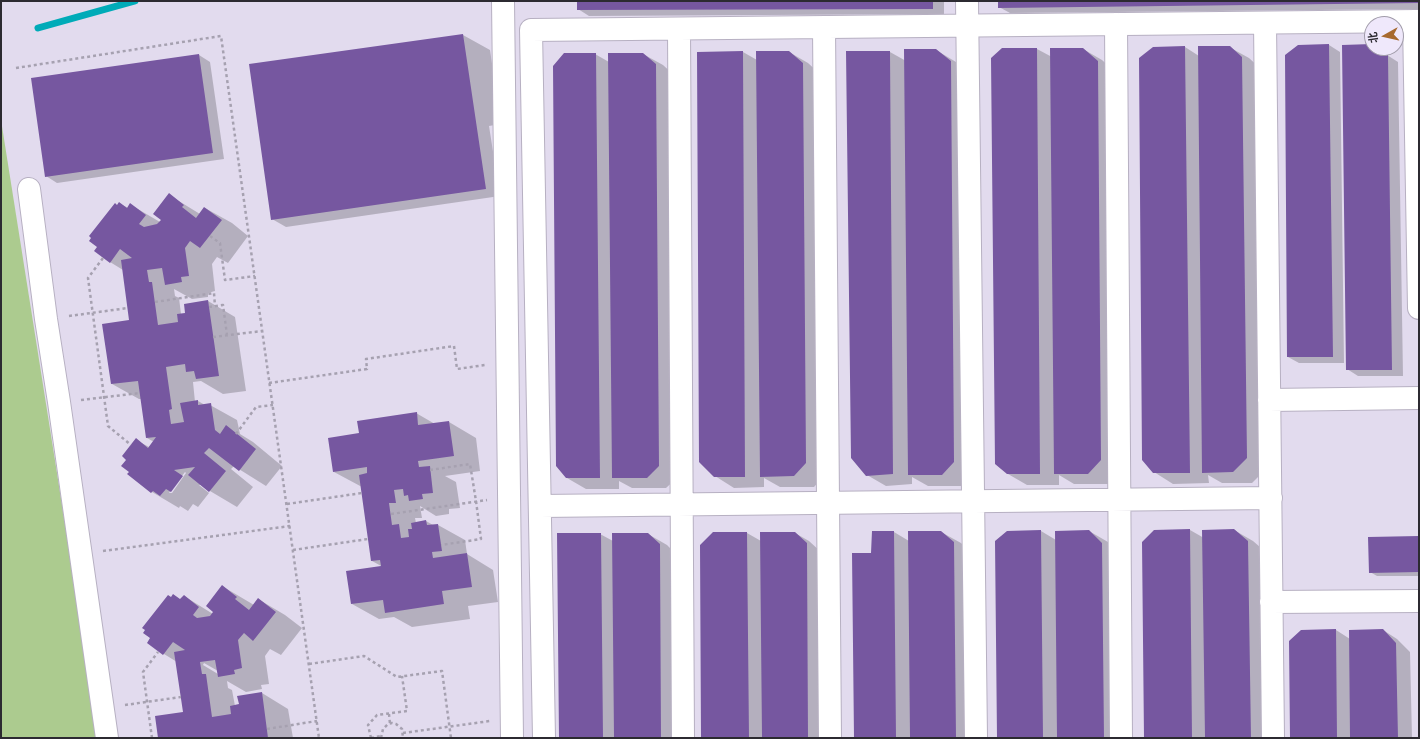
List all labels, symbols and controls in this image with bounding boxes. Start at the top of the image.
north arrow [1364,16,1404,56]
text: 北 [1365,31,1381,44]

